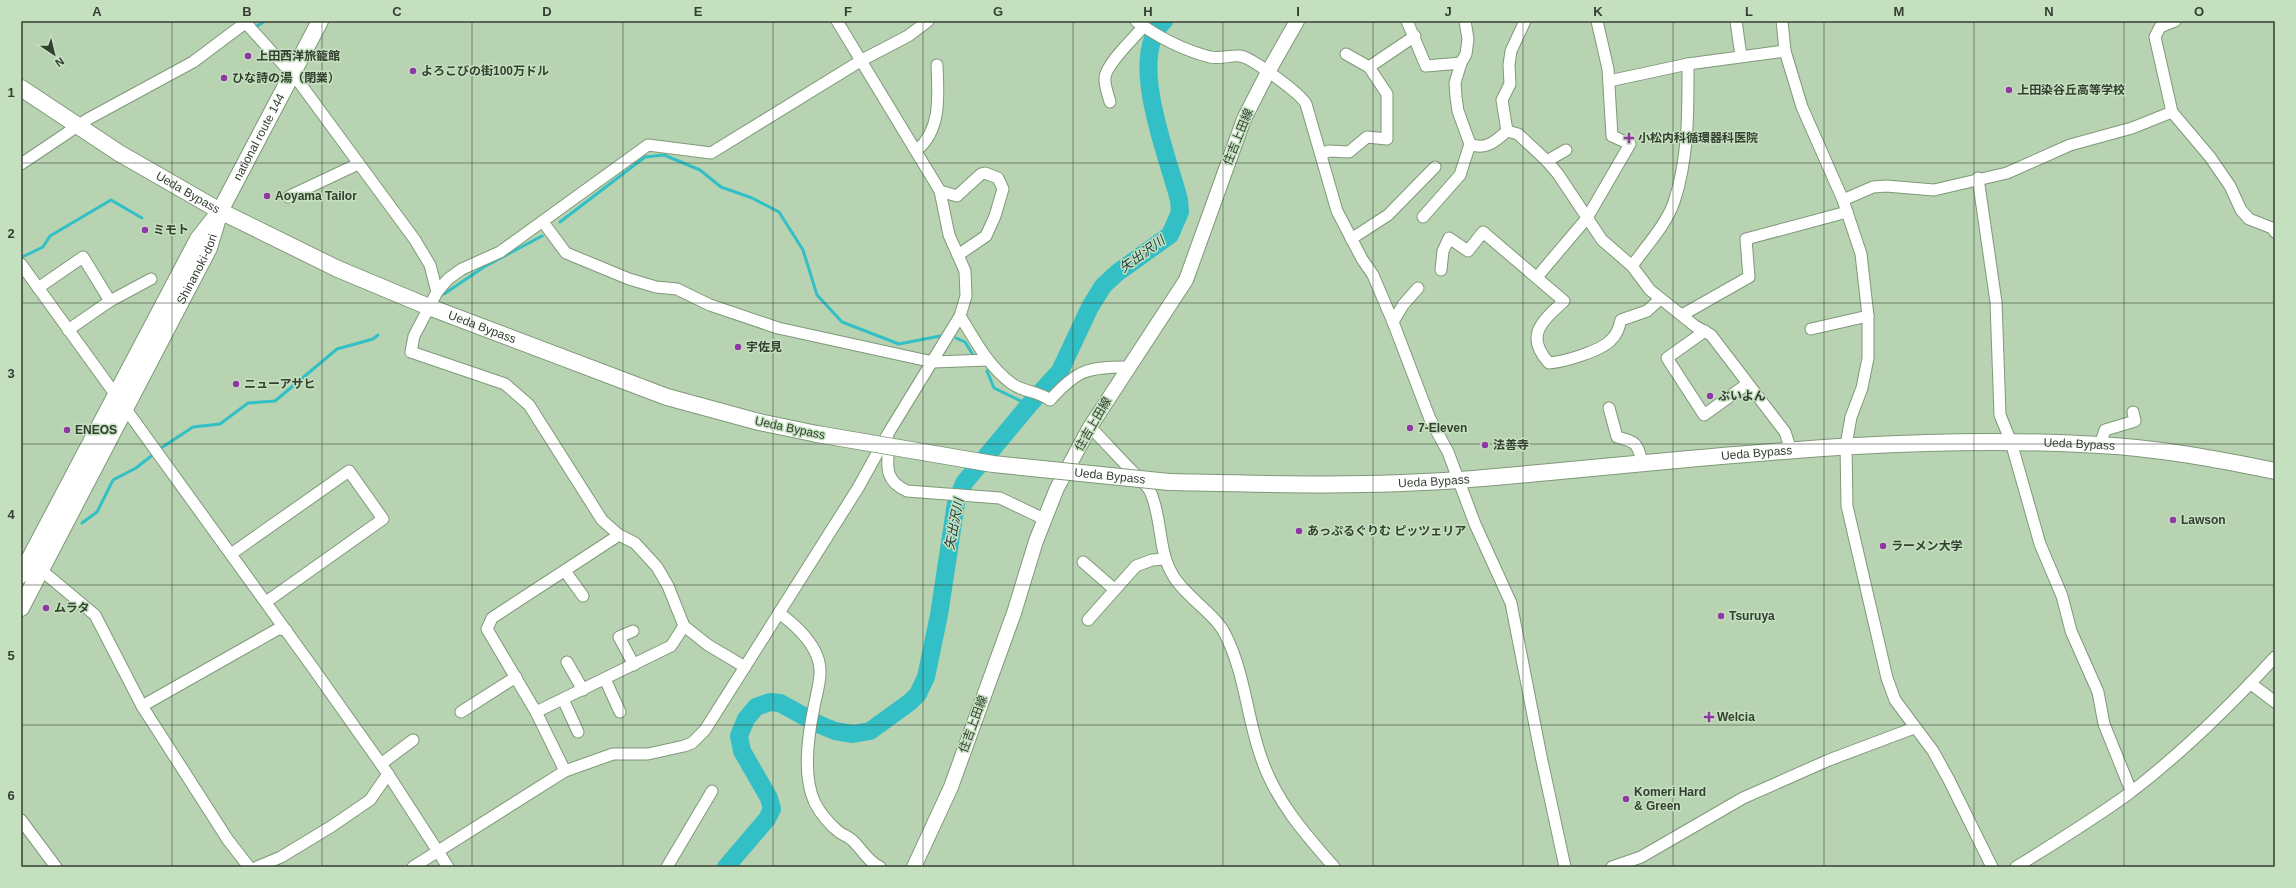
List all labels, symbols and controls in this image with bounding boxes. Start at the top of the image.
text: A [92,4,102,19]
text: B [242,4,252,19]
text: C [392,4,402,19]
text: D [542,4,552,19]
text: E [694,4,703,19]
text: F [844,4,852,19]
text: G [993,4,1003,19]
text: H [1143,4,1153,19]
text: I [1296,4,1300,19]
text: J [1444,4,1452,19]
text: K [1593,4,1603,19]
text: L [1745,4,1753,19]
text: M [1894,4,1904,19]
text: N [2044,4,2054,19]
text: O [2194,4,2204,19]
north arrow [34,34,74,74]
place label: 上田西洋旅籠館 [256,49,340,63]
marker: 上田西洋旅籠館 [243,51,253,61]
text: N [53,55,66,69]
place label: よろこびの街100万ドル [421,64,549,78]
marker: よろこびの街100万ドル [408,66,418,76]
place label: ひな詩の湯（閉業） [232,71,340,85]
marker: ひな詩の湯（閉業） [219,73,229,83]
place label: 上田染谷丘高等学校 [2017,83,2125,97]
text: 1 [7,85,15,100]
marker: 上田染谷丘高等学校 [2004,85,2014,95]
street label: national route 144 [230,91,288,183]
street label: 住吉上田線 [1220,107,1256,167]
place label: 小松内科循環器科医院 [1638,131,1758,145]
marker: 小松内科循環器科医院 [1623,132,1635,144]
street label: Ueda Bypass [153,169,222,216]
place label: Aoyama Tailor [275,189,357,203]
marker: Aoyama Tailor [262,191,272,201]
place label: ミモト [153,223,189,237]
marker: ミモト [140,225,150,235]
text: 2 [7,226,15,241]
water label: 矢出沢川 [1117,231,1169,275]
street label: Shinanoki-dori [174,232,220,307]
street label: Ueda Bypass [446,308,518,346]
place label: 宇佐見 [746,340,782,354]
marker: 宇佐見 [733,342,743,352]
text: 3 [7,366,15,381]
place label: ニューアサヒ [244,377,316,391]
marker: ニューアサヒ [231,379,241,389]
place label: ぶいよん [1718,389,1766,403]
marker: ぶいよん [1705,391,1715,401]
street label: 住吉上田線 [1072,395,1114,453]
street label: Ueda Bypass [754,414,826,442]
place label: 7-Eleven [1418,421,1467,435]
place label: ENEOS [75,423,117,437]
marker: 7-Eleven [1405,423,1415,433]
marker: ENEOS [62,425,72,435]
street label: Ueda Bypass [2043,436,2115,453]
place label: 法善寺 [1493,438,1529,452]
marker: 法善寺 [1480,440,1490,450]
street label: Ueda Bypass [1720,443,1793,463]
street label: Ueda Bypass [1074,465,1146,487]
street label: Ueda Bypass [1398,472,1470,490]
water label: 矢出沢川 [942,495,967,551]
text: 4 [7,507,15,522]
place label: Lawson [2181,513,2226,527]
marker: Lawson [2168,515,2178,525]
place label: あっぷるぐりむ ピッツェリア [1307,524,1466,538]
marker: あっぷるぐりむ ピッツェリア [1294,526,1304,536]
place label: ラーメン大学 [1891,539,1963,553]
marker: ラーメン大学 [1878,541,1888,551]
place label: ムラタ [54,601,89,615]
marker: ムラタ [41,603,51,613]
place label: Tsuruya [1729,609,1775,623]
marker: Tsuruya [1716,611,1726,621]
text: 5 [7,648,15,663]
street label: 住吉上田線 [956,693,990,755]
place label: Welcia [1717,710,1755,724]
marker: Welcia [1704,712,1714,722]
place label: Komeri Hard & Green [1634,785,1706,813]
text: 6 [7,788,15,803]
marker: Komeri Hard & Green [1621,794,1631,804]

